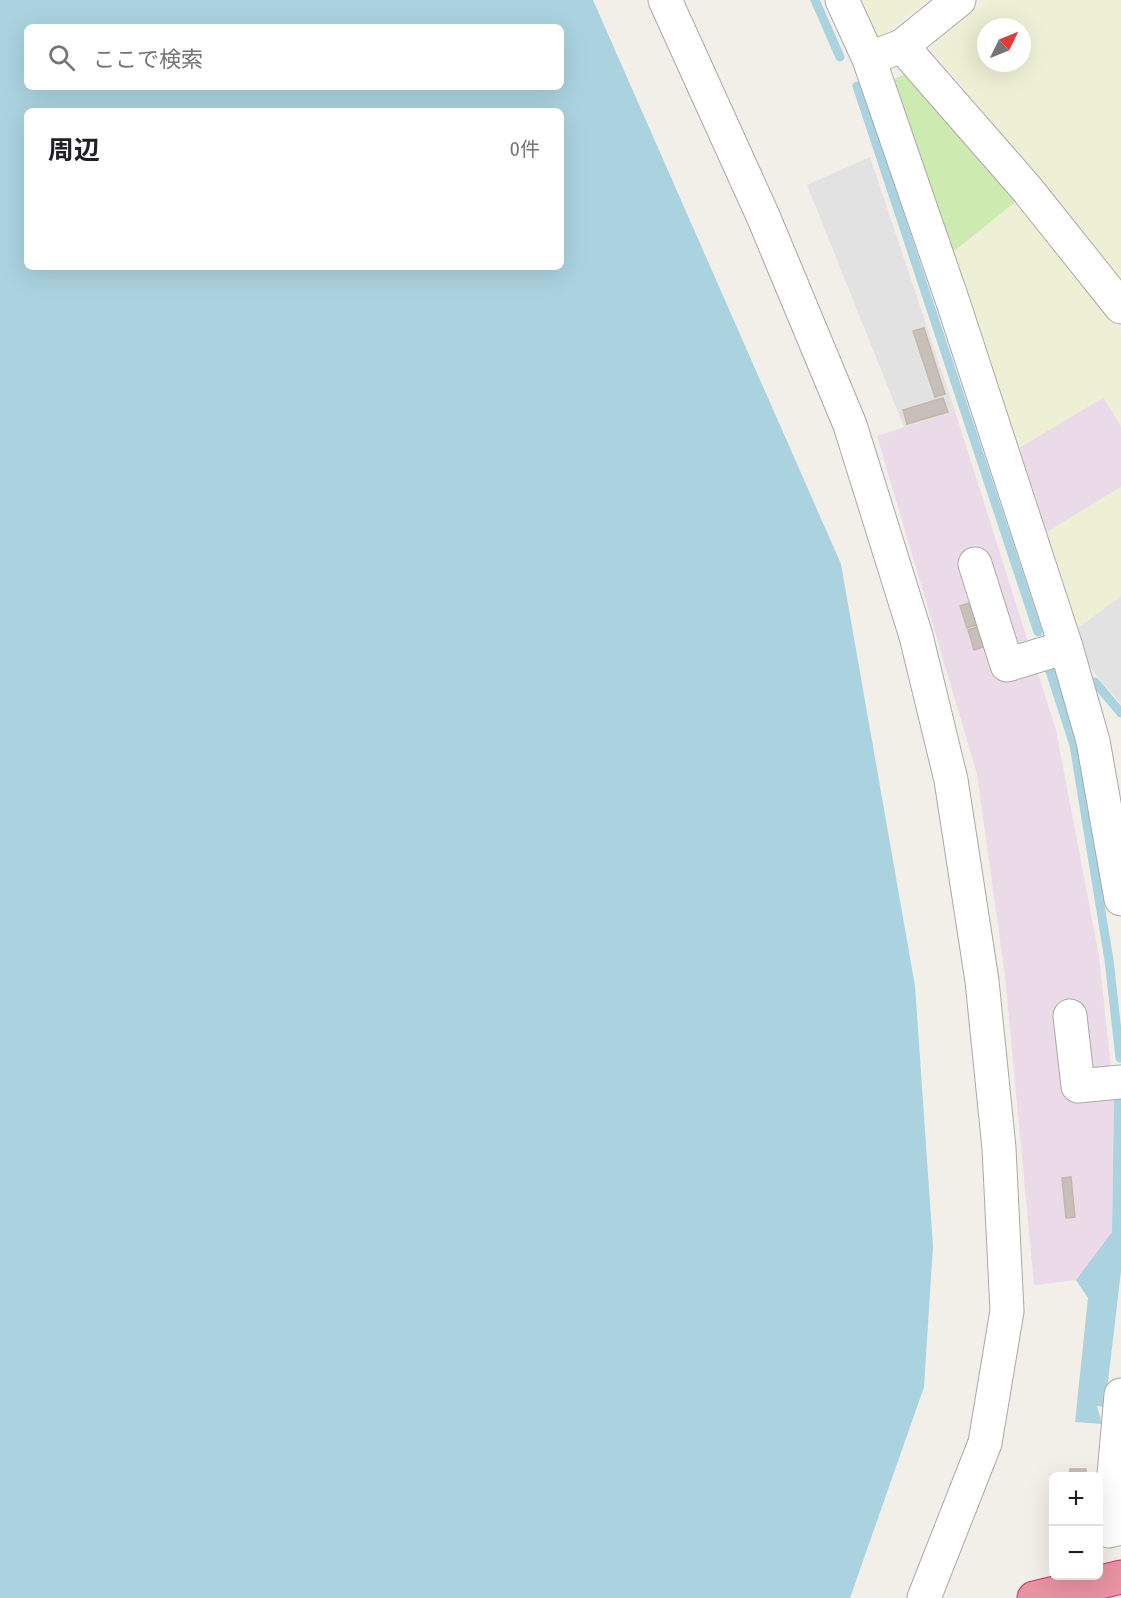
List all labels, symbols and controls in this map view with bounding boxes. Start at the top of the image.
north arrow [977,18,1031,72]
search box [24,24,564,90]
icon: search [45,41,78,74]
text: ここで検索 [93,46,203,73]
text: 周辺 [48,135,100,166]
text: 0件 [510,137,540,161]
map controls [1049,1472,1103,1580]
button: + [1049,1472,1103,1526]
button: − [1049,1526,1103,1580]

